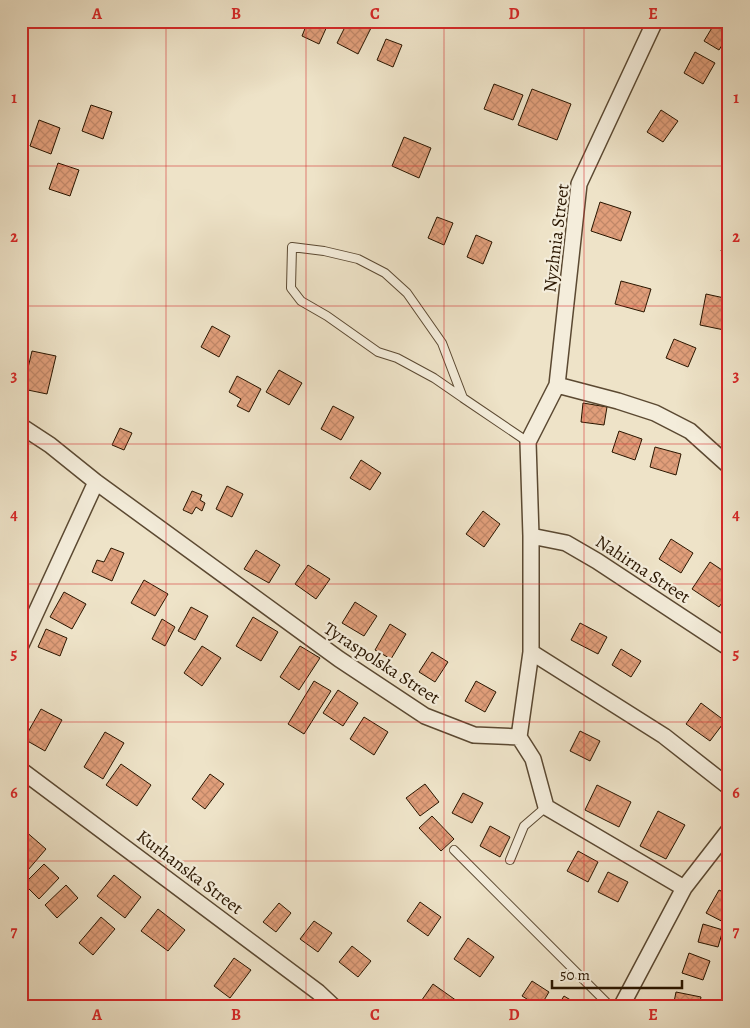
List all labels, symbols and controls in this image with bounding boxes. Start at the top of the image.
text: A [91,3,103,25]
text: B [231,3,241,25]
text: C [370,3,380,25]
text: D [508,3,520,25]
text: E [648,3,658,25]
text: 1 [11,87,17,109]
text: 1 [733,87,739,109]
street label: Nyzhnia Street [537,182,575,294]
text: 2 [10,226,18,248]
text: 2 [732,226,740,248]
text: 3 [11,365,18,387]
text: 3 [733,365,740,387]
text: 4 [10,504,18,526]
text: 4 [732,504,740,526]
street label: Nahirna Street [591,529,695,609]
street label: Tyraspolska Street [319,616,445,710]
text: 5 [11,643,18,665]
text: 5 [733,643,740,665]
text: 6 [10,782,18,804]
text: 6 [732,782,740,804]
street label: Kurhanska Street [132,824,248,920]
text: 7 [11,921,18,943]
text: 7 [733,921,740,943]
scale bar [552,958,682,990]
text: 50 m [560,965,590,985]
text: A [91,1004,103,1026]
text: B [231,1004,241,1026]
text: C [370,1004,380,1026]
text: D [508,1004,520,1026]
text: E [648,1004,658,1026]

